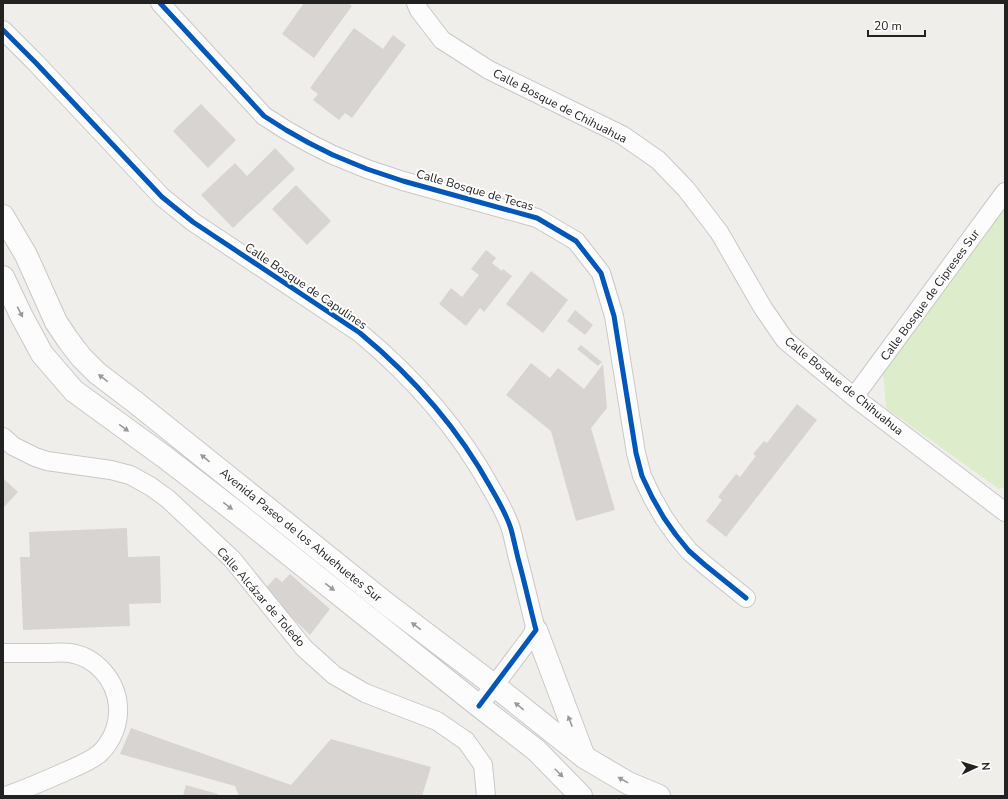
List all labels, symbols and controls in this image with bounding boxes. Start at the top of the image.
scale bar [868,12,925,38]
text: 20 m [874,18,902,34]
street label: Calle Bosque de Chihuahua [490,65,630,147]
street label: Calle Bosque de Tecas [414,166,536,214]
street label: Calle Bosque de Cipreses Sur [877,225,984,364]
street label: Calle Bosque de Capulines [242,239,370,333]
one-way arrow [17,307,23,318]
street label: Calle Bosque de Chihuahua [781,333,907,439]
one-way arrow [97,374,108,382]
one-way arrow [119,424,129,432]
one-way arrow [199,454,210,463]
street label: Avenida Paseo de los Ahuehuetes Sur [217,464,386,606]
one-way arrow [222,502,233,510]
street label: Calle Alcázar de Toledo [213,544,309,650]
one-way arrow [324,582,335,591]
one-way arrow [411,623,421,631]
one-way arrow [514,701,524,710]
one-way arrow [567,714,573,726]
north arrow [956,747,996,787]
text: N [978,762,993,771]
one-way arrow [554,768,564,778]
one-way arrow [618,776,629,783]

